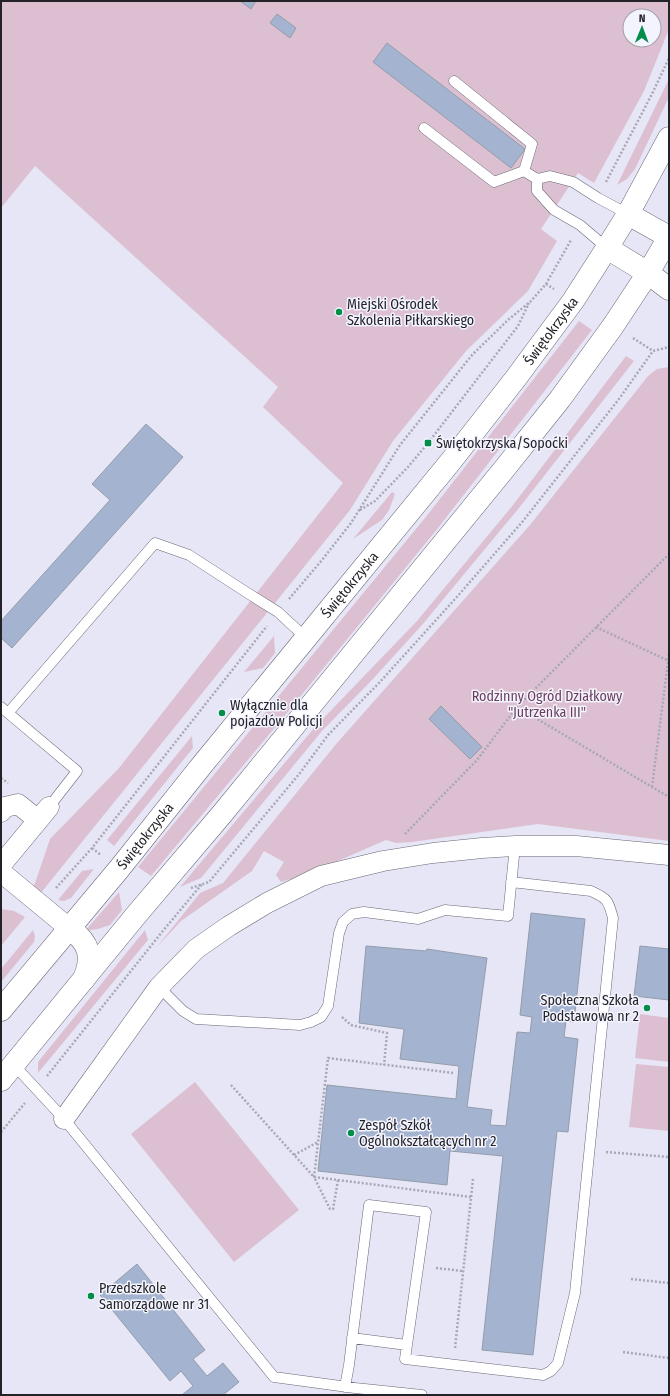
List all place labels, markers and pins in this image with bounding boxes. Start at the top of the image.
place label: Miejski Ośrodek Szkolenia Piłkarskiego [347,296,474,329]
marker: Miejski Ośrodek Szkolenia Piłkarskiego [334,307,344,317]
place label: Świętokrzyska/Sopoćki [436,434,568,452]
marker: Świętokrzyska/Sopoćki [423,438,433,448]
place label: Wyłącznie dla pojazdów Policji [230,697,323,730]
marker: Wyłącznie dla pojazdów Policji [217,708,227,718]
place label: Społeczna Szkoła Podstawowa nr 2 [540,992,639,1025]
marker: Społeczna Szkoła Podstawowa nr 2 [642,1003,652,1013]
place label: Zespół Szkół Ogólnokształcących nr 2 [359,1117,496,1150]
marker: Zespół Szkół Ogólnokształcących nr 2 [346,1128,356,1138]
place label: Przedszkole Samorządowe nr 31 [99,1280,209,1313]
marker: Przedszkole Samorządowe nr 31 [86,1291,96,1301]

